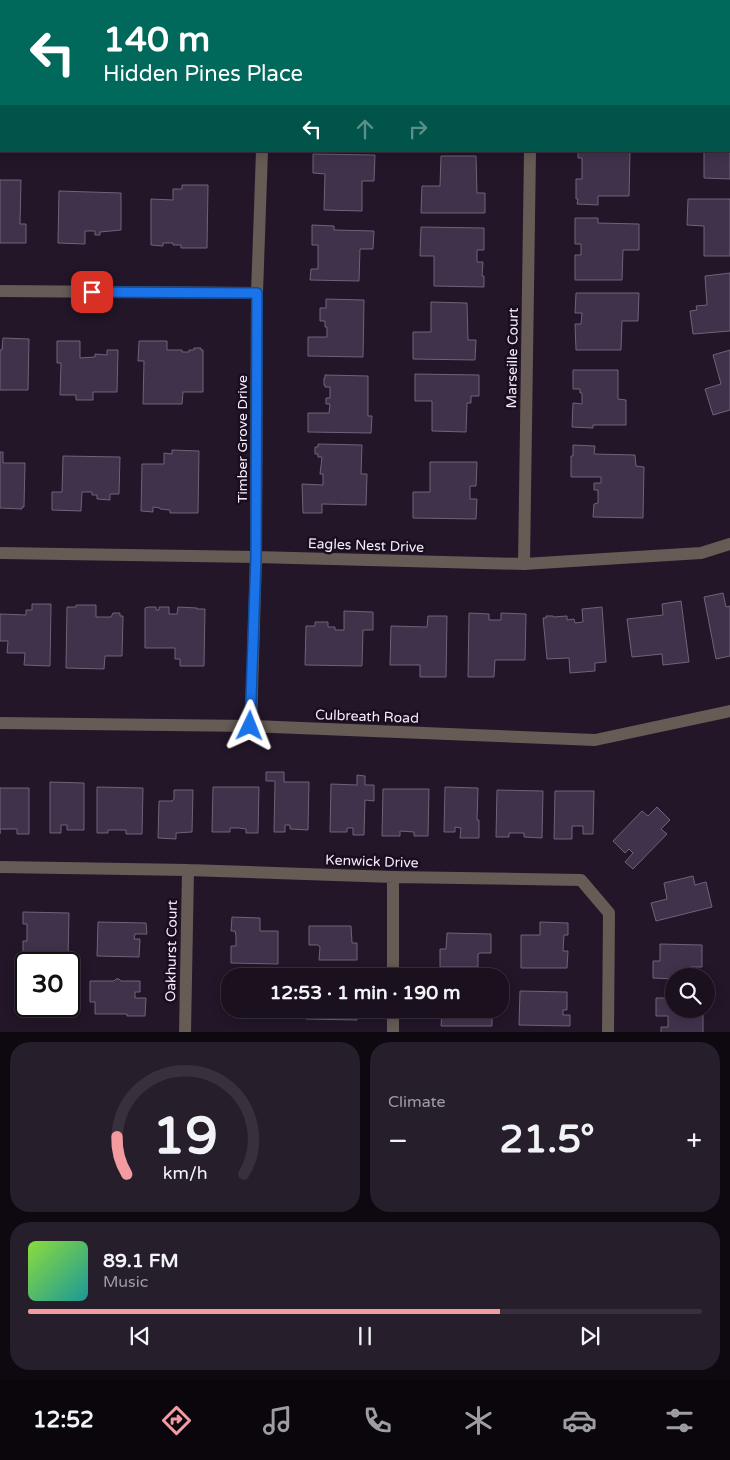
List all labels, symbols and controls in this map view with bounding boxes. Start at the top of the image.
text: 140 m [103,19,210,61]
icon: left [20,20,85,85]
text: Hidden Pines Place [103,61,303,87]
icon: left [298,115,326,143]
icon: ahead [351,115,379,143]
icon: right [404,115,432,143]
pin [71,271,113,313]
icon: arrive [78,278,106,306]
street label: Marseille Court [503,307,522,408]
street label: Timber Grove Drive [234,375,251,503]
street label: Eagles Nest Drive [308,535,425,556]
position arrow [223,699,275,751]
street label: Culbreath Road [315,706,419,727]
street label: Kenwick Drive [325,851,419,872]
street label: Oakhurst Court [162,899,181,1002]
speed limit sign: 30 [15,952,80,1017]
map controls [665,968,715,1018]
button: search [665,968,715,1018]
text: 12:53 · 1 min · 190 m [269,982,461,1004]
text: Climate [388,1092,446,1112]
text: 19 [152,1105,218,1168]
text: 21.5° [500,1117,595,1163]
text: − [388,1124,408,1158]
text: + [686,1124,702,1158]
text: km/h [163,1163,207,1184]
text: 89.1 FM [103,1250,179,1272]
text: Music [103,1272,148,1292]
icon: previous [126,1322,154,1350]
icon: pause [351,1322,379,1350]
icon: next [576,1322,604,1350]
icon: directions [159,1403,194,1438]
icon: music [260,1403,295,1438]
icon: phone [360,1403,395,1438]
icon: climate [461,1403,496,1438]
icon: car [562,1403,597,1438]
icon: filters [662,1403,697,1438]
text: 12:52 [33,1407,94,1433]

